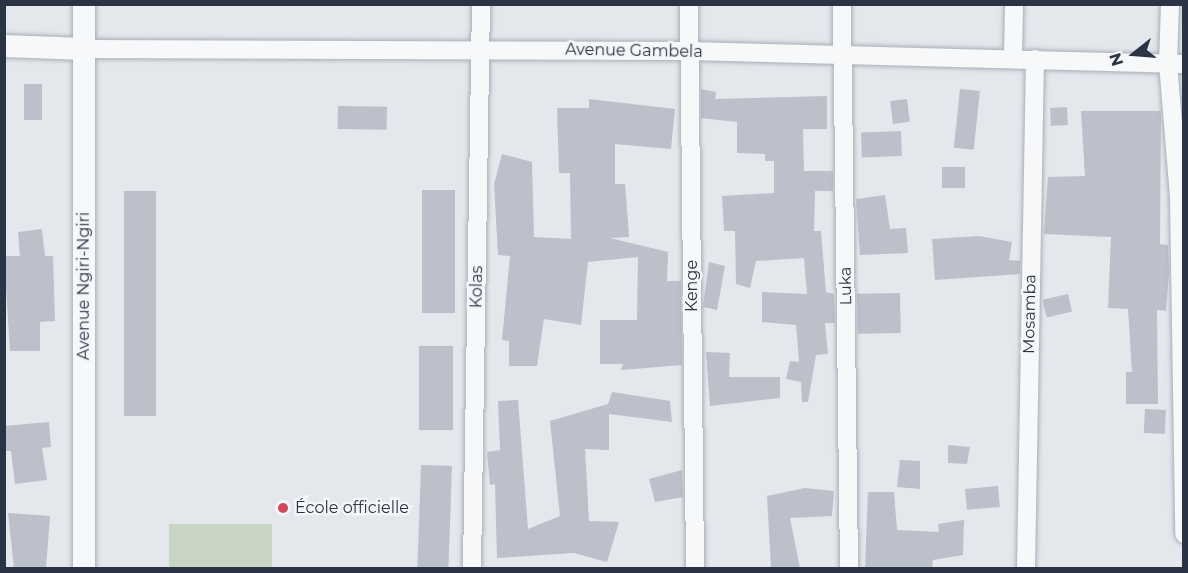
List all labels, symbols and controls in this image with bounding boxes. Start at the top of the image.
north arrow [1104,24,1164,84]
street label: Avenue Gambela [565,40,703,62]
text: N [1105,50,1127,68]
street label: Avenue Ngiri-Ngiri [74,212,94,360]
street label: Kenge [682,260,702,312]
street label: Kolas [467,266,487,308]
street label: Luka [836,266,856,306]
street label: Mosamba [1020,274,1040,354]
place label: École officielle [295,498,409,518]
marker: École officielle [276,501,290,515]

